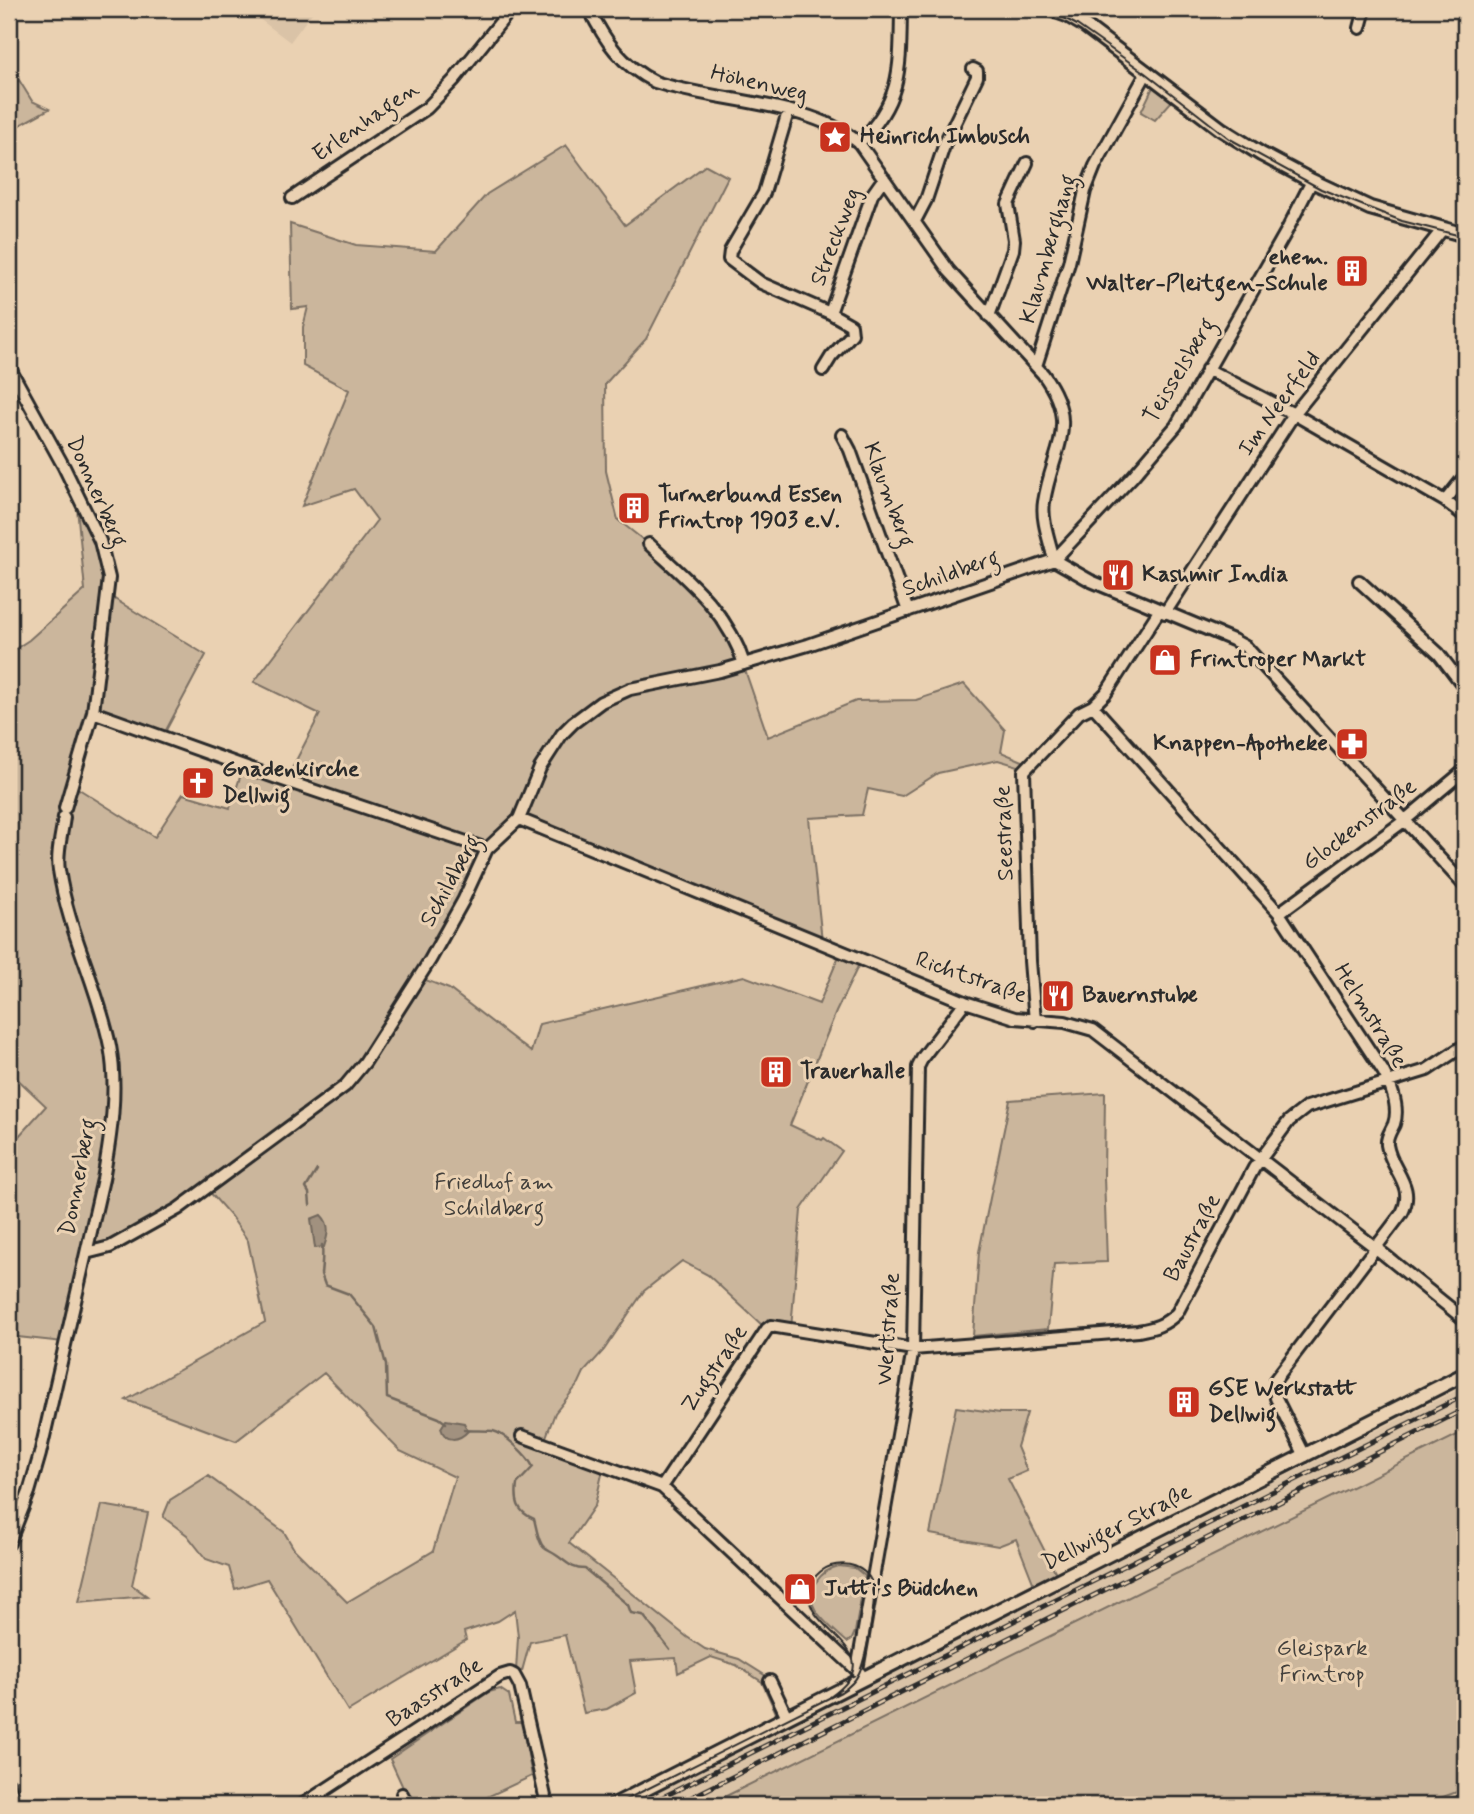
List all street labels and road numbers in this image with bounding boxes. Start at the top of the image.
street label: Höhenweg [708,58,810,110]
street label: Erlenhagen [307,74,426,171]
street label: Klaumberghang [1013,171,1087,328]
street label: Streckweg [804,184,868,290]
street label: Teisselsberg [1137,313,1225,430]
street label: Im Neerfeld [1232,346,1328,462]
street label: Donnerberg [56,432,134,553]
street label: Klaumberg [853,438,921,552]
street label: Schildberg [899,543,1004,606]
street label: Glockenstraße [1297,772,1423,878]
street label: Seestraße [988,785,1022,881]
street label: Schildberg [413,830,490,933]
street label: Richtstraße [911,945,1031,1011]
street label: Helmstraße [1326,958,1414,1074]
street label: Donnerberg [53,1116,107,1239]
street label: Baustraße [1157,1189,1229,1287]
street label: Wertstraße [870,1272,908,1386]
street label: Zugstraße [675,1319,757,1420]
street label: Dellwiger Straße [1037,1477,1198,1580]
street label: Baasstraße [381,1651,489,1735]

